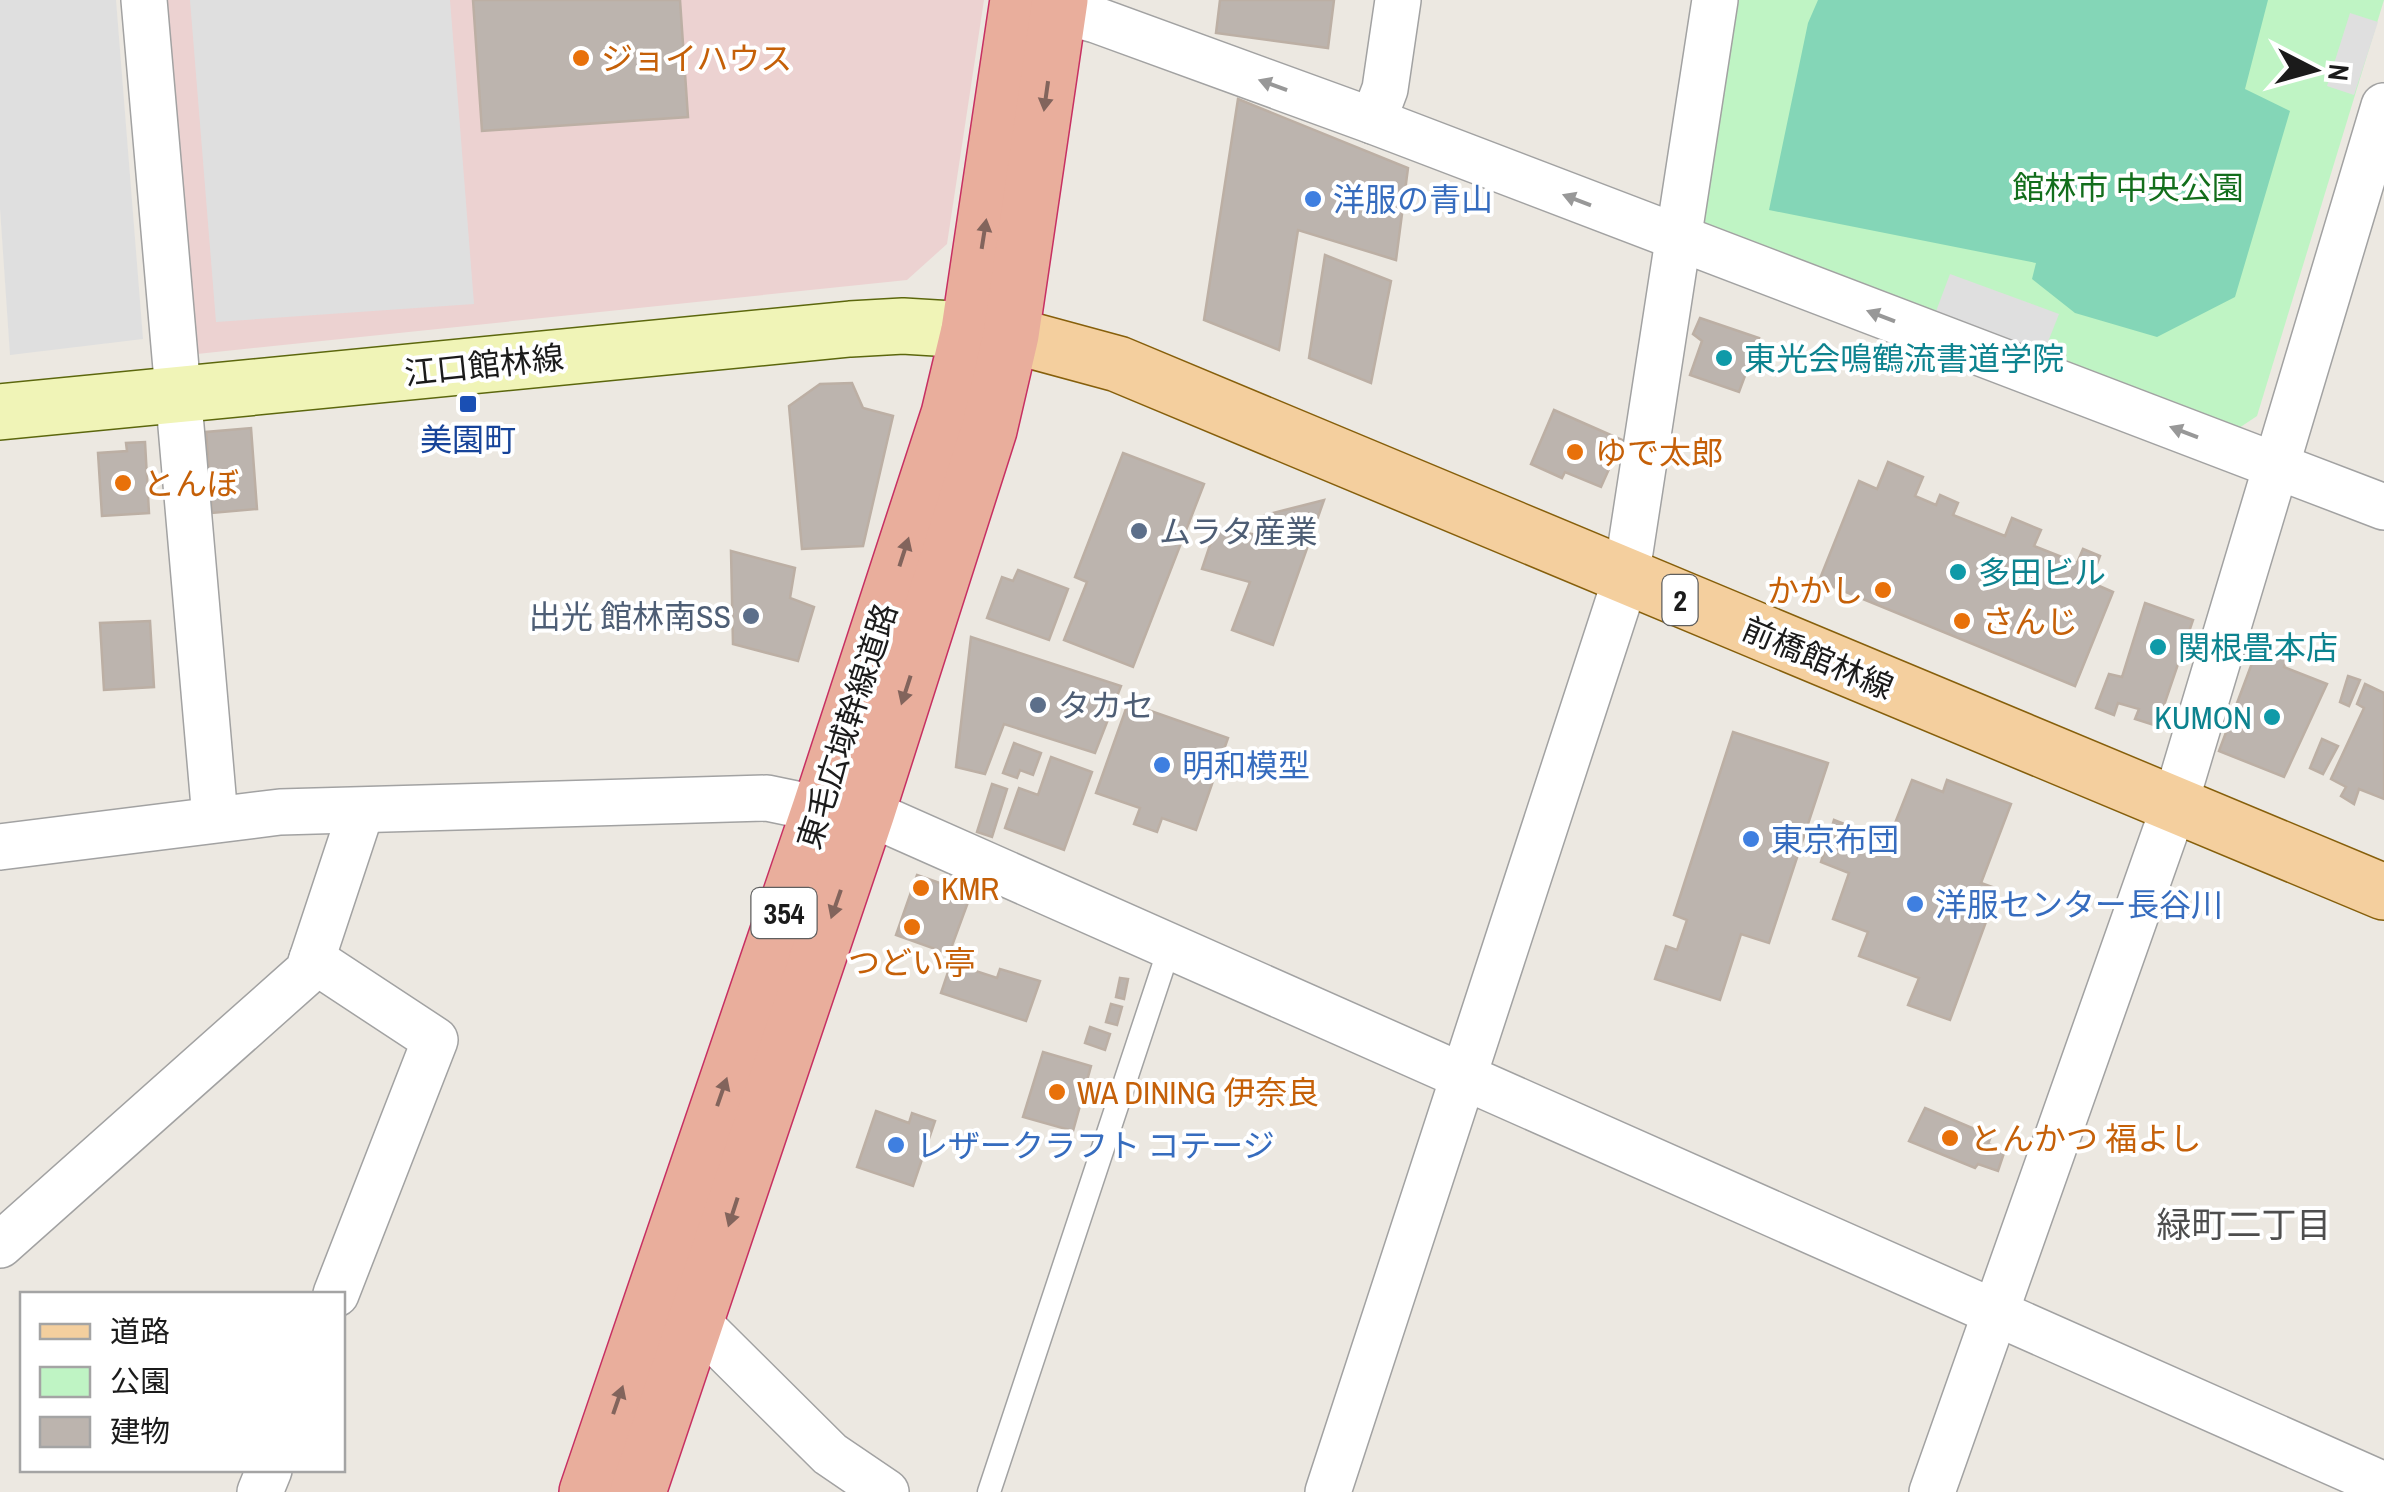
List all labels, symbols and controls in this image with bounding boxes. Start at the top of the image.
north arrow [2264,20,2364,120]
place label: ジョイハウス [601,37,792,80]
marker: ジョイハウス [570,47,592,69]
text: N [2319,62,2359,83]
one-way arrow [1258,77,1288,92]
one-way arrow [1037,81,1053,113]
park label: 館林市 中央公園 [2012,166,2244,209]
place label: 洋服の青山 [1333,178,1493,221]
marker: 洋服の青山 [1302,188,1324,210]
one-way arrow [1562,192,1592,207]
one-way arrow [977,218,992,249]
one-way arrow [1865,308,1895,323]
street label: 江口館林線 [402,335,566,395]
place label: 東光会鳴鶴流書道学院 [1744,337,2064,380]
marker: 東光会鳴鶴流書道学院 [1713,347,1735,369]
marker: 美園町 [457,393,479,415]
place label: 美園町 [420,418,516,461]
one-way arrow [2169,423,2199,439]
place label: ゆで太郎 [1595,431,1723,474]
marker: ゆで太郎 [1564,441,1586,463]
place label: とんぼ [143,462,239,505]
marker: とんぼ [112,472,134,494]
place label: ムラタ産業 [1159,510,1317,553]
marker: ムラタ産業 [1128,520,1150,542]
one-way arrow [898,536,913,566]
place label: 多田ビル [1978,551,2106,594]
marker: 多田ビル [1947,561,1969,583]
place label: かかし [1767,569,1863,612]
road number: 2 [1662,575,1698,625]
marker: かかし [1872,579,1894,601]
place label: 出光 館林南SS [529,595,731,638]
street label: 東毛広域幹線道路 [787,598,907,854]
place label: さんじ [1982,600,2078,643]
marker: 出光 館林南SS [740,605,762,627]
street label: 前橋館林線 [1736,607,1900,709]
marker: さんじ [1951,610,1973,632]
place label: 関根畳本店 [2178,626,2338,669]
marker: 関根畳本店 [2147,636,2169,658]
one-way arrow [898,675,913,705]
place label: タカセ [1058,684,1154,727]
marker: タカセ [1027,694,1049,716]
place label: KUMON [2154,696,2252,739]
marker: KUMON [2261,706,2283,728]
place label: 明和模型 [1182,744,1310,787]
marker: 明和模型 [1151,754,1173,776]
place label: 東京布団 [1771,818,1899,861]
marker: 東京布団 [1740,828,1762,850]
place label: KMR [941,867,999,910]
marker: KMR [910,877,932,899]
place label: 洋服センター長谷川 [1935,883,2223,926]
road number: 354 [752,888,816,938]
one-way arrow [827,889,842,919]
marker: 洋服センター長谷川 [1904,893,1926,915]
marker: つどい亭 [901,916,923,938]
place label: つどい亭 [848,941,976,984]
place label: WA DINING 伊奈良 [1077,1071,1319,1114]
one-way arrow [715,1076,730,1106]
marker: WA DINING 伊奈良 [1046,1081,1068,1103]
place label: とんかつ 福よし [1970,1117,2201,1160]
place label: レザークラフト コテージ [916,1124,1275,1167]
marker: とんかつ 福よし [1939,1127,1961,1149]
marker: レザークラフト コテージ [885,1134,907,1156]
one-way arrow [724,1198,739,1228]
district label: 緑町二丁目 [2156,1201,2332,1248]
legend [20,1292,345,1472]
text: 道路 [110,1311,170,1351]
text: 公園 [110,1361,170,1401]
one-way arrow [611,1384,626,1414]
text: 建物 [110,1411,170,1451]

